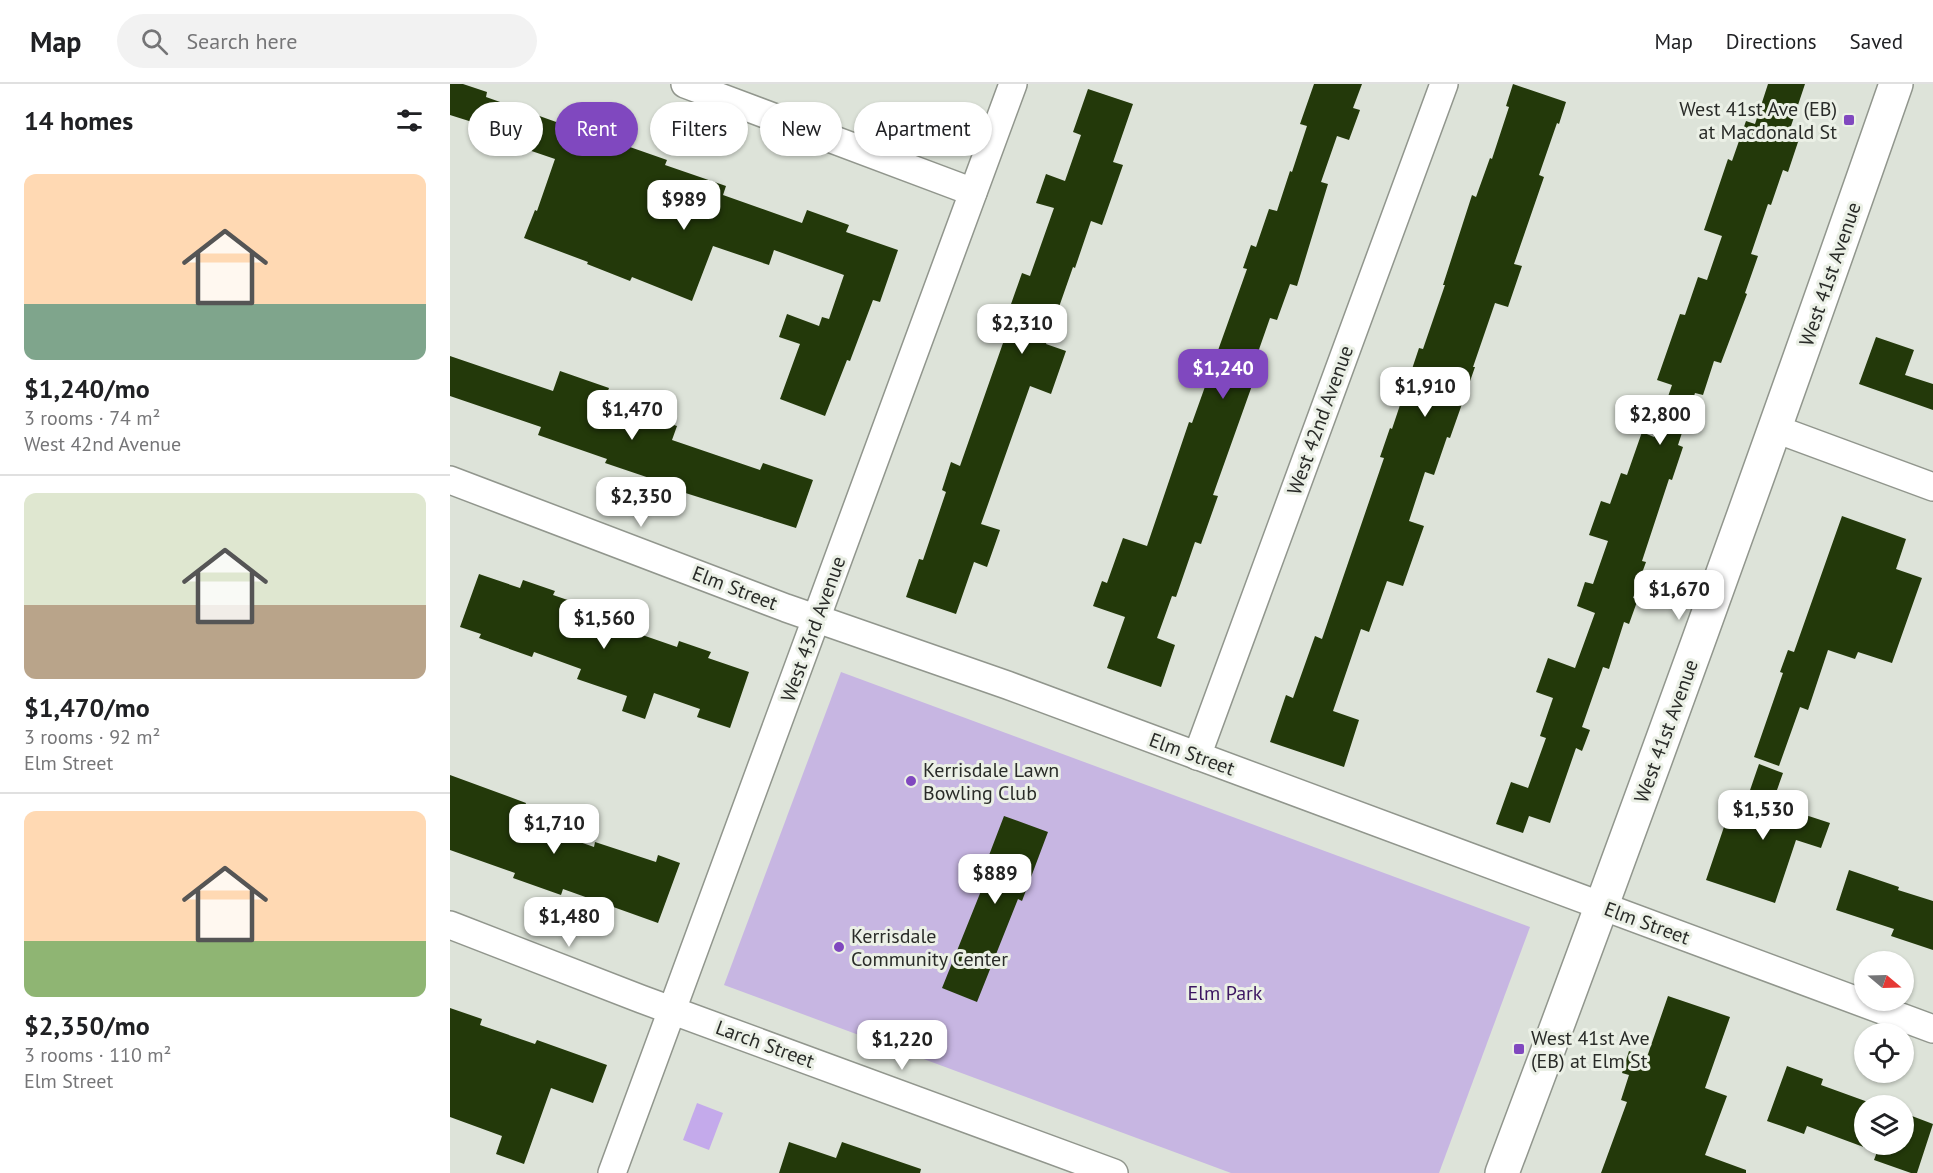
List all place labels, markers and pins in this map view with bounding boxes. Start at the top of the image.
place label: West 41st Ave (EB) at Macdonald St [1679,96,1837,145]
marker: West 41st Ave (EB) at Macdonald St [1842,113,1856,127]
pin: $989 [648,180,720,231]
pin: $2,310 [973,304,1071,355]
pin: $1,240 [1174,349,1272,400]
pin: $1,910 [1376,367,1474,418]
pin: $1,470 [583,390,681,441]
pin: $2,800 [1611,395,1709,446]
pin: $2,350 [592,477,690,528]
pin: $1,670 [1630,570,1728,621]
pin: $1,560 [555,599,653,650]
place label: Kerrisdale Lawn Bowling Club [923,757,1059,806]
marker: Kerrisdale Lawn Bowling Club [904,774,918,788]
pin: $1,530 [1714,790,1812,841]
pin: $1,710 [505,804,603,855]
pin: $889 [959,854,1031,905]
pin: $1,480 [520,897,618,948]
place label: Kerrisdale Community Center [851,923,1008,972]
marker: Kerrisdale Community Center [832,940,846,954]
pin: $1,220 [853,1020,951,1071]
place label: West 41st Ave (EB) at Elm St [1531,1025,1650,1074]
marker: West 41st Ave (EB) at Elm St [1512,1042,1526,1056]

